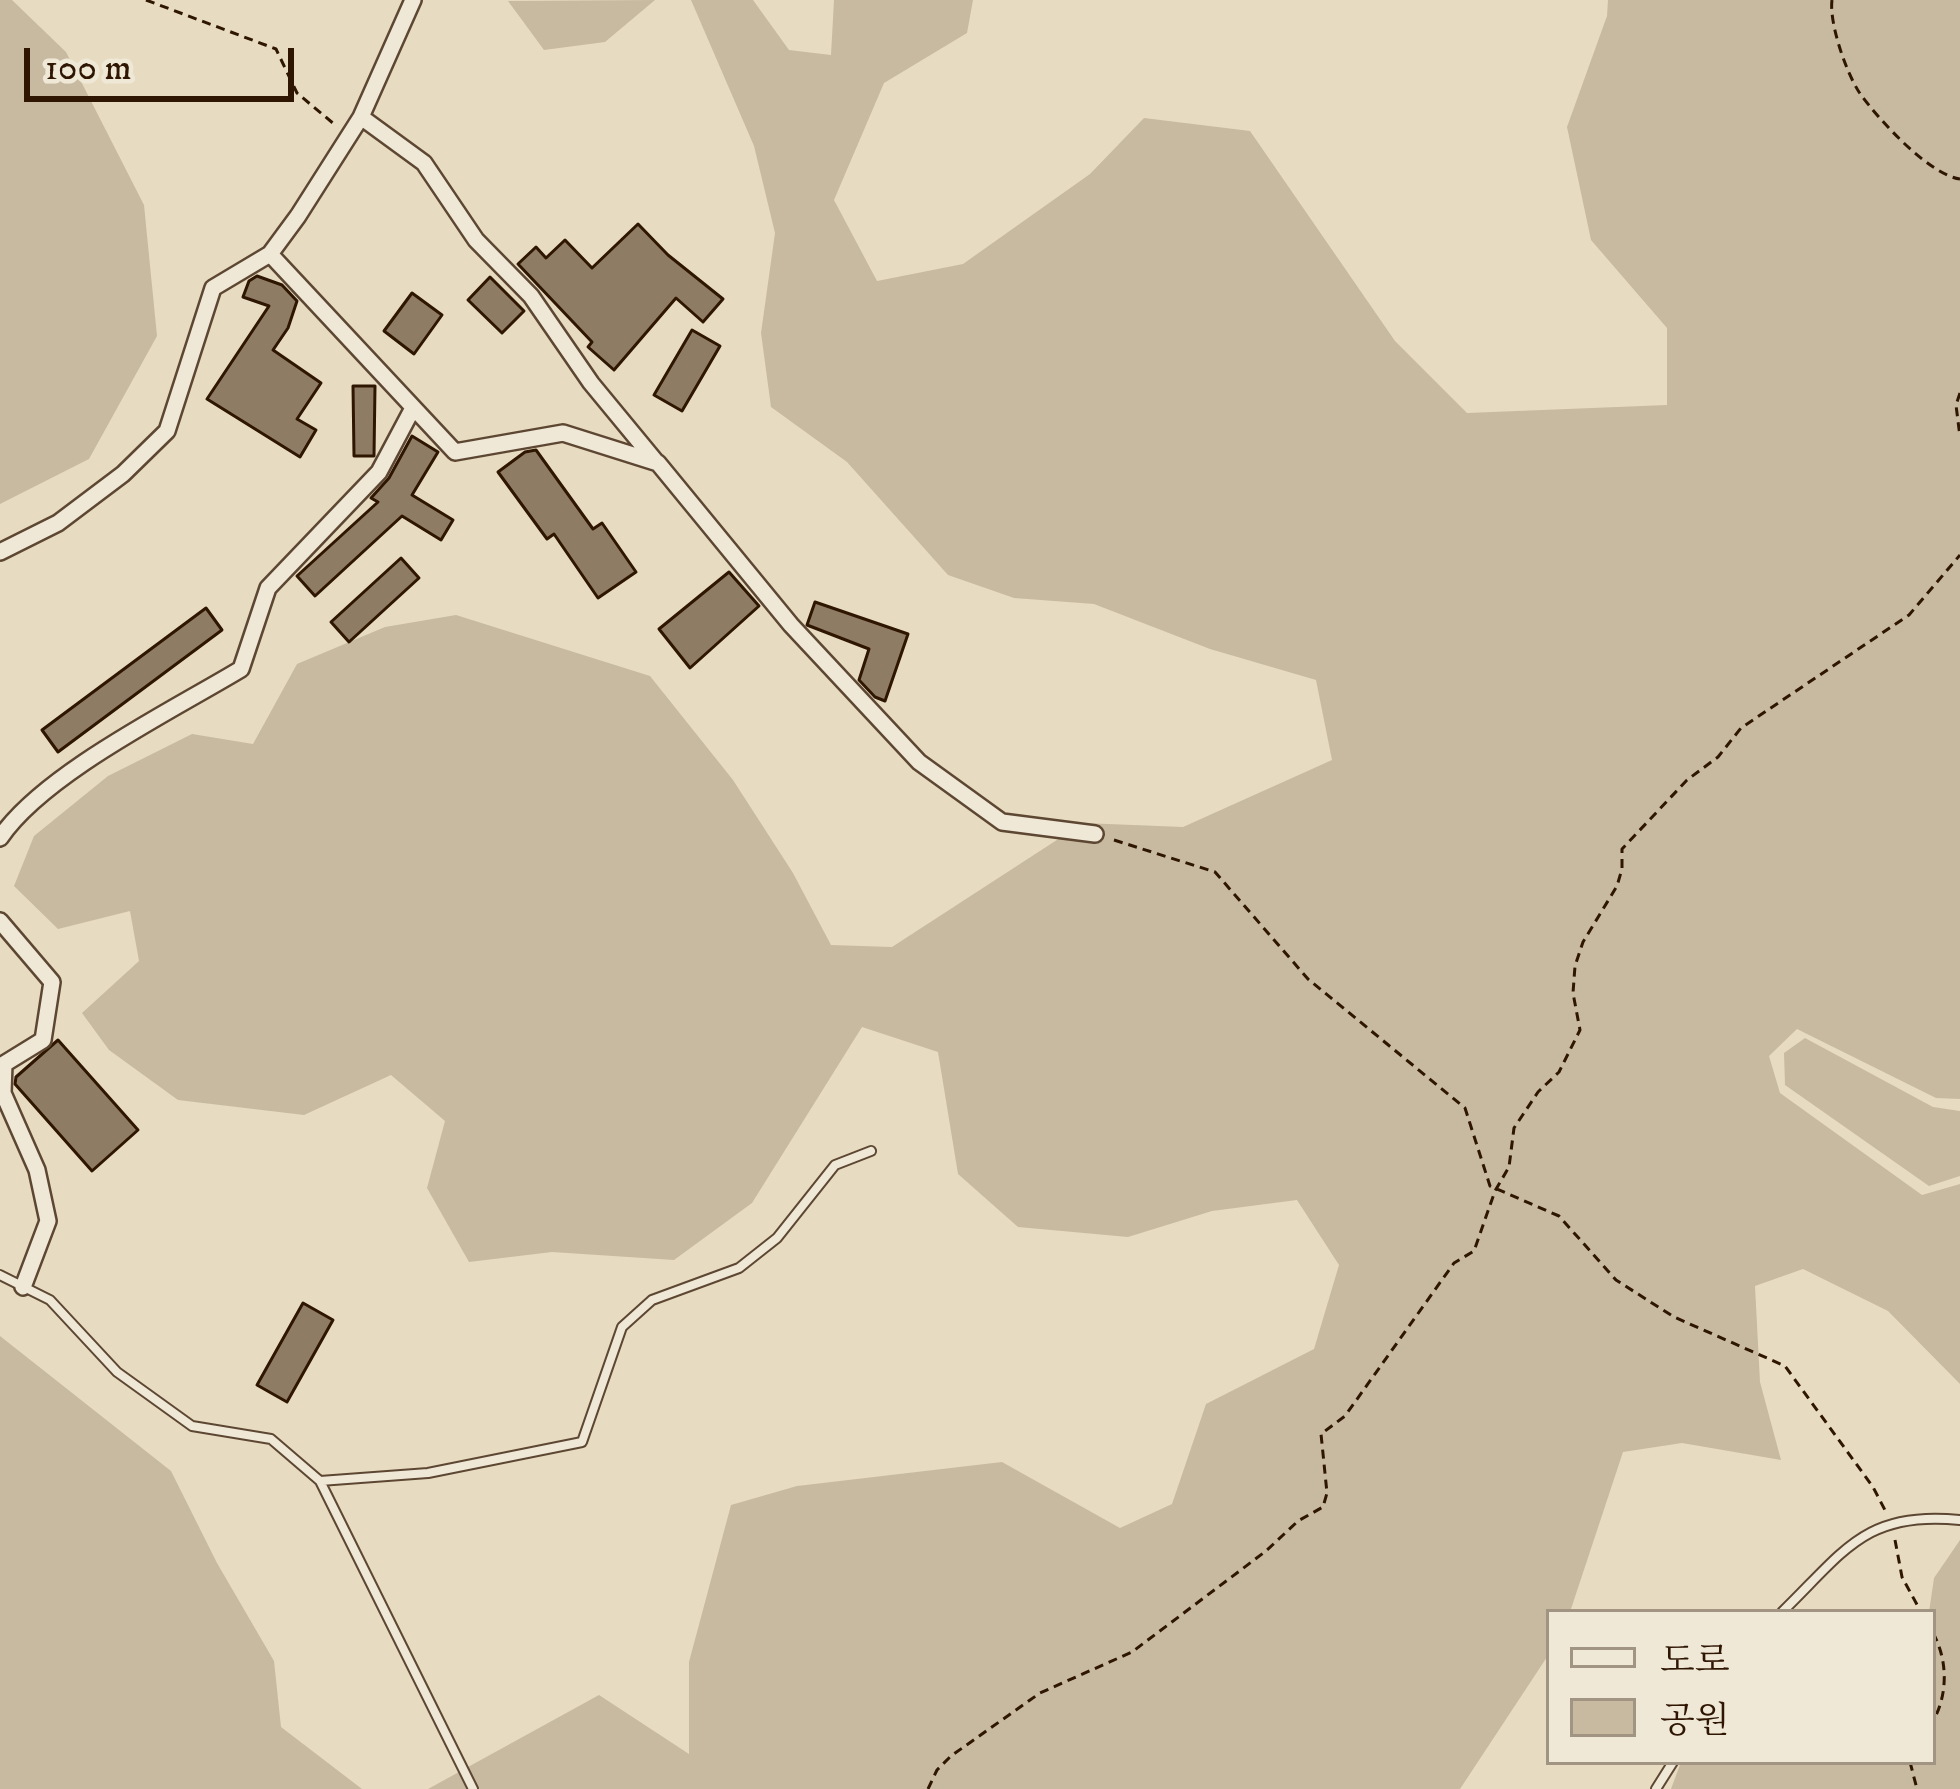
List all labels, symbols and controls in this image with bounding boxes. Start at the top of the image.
scale bar [30,24,300,98]
text: 100 m [45,46,132,91]
legend [1546,1609,1936,1765]
text: 도로 [1660,1639,1730,1684]
text: 공원 [1660,1699,1730,1744]

